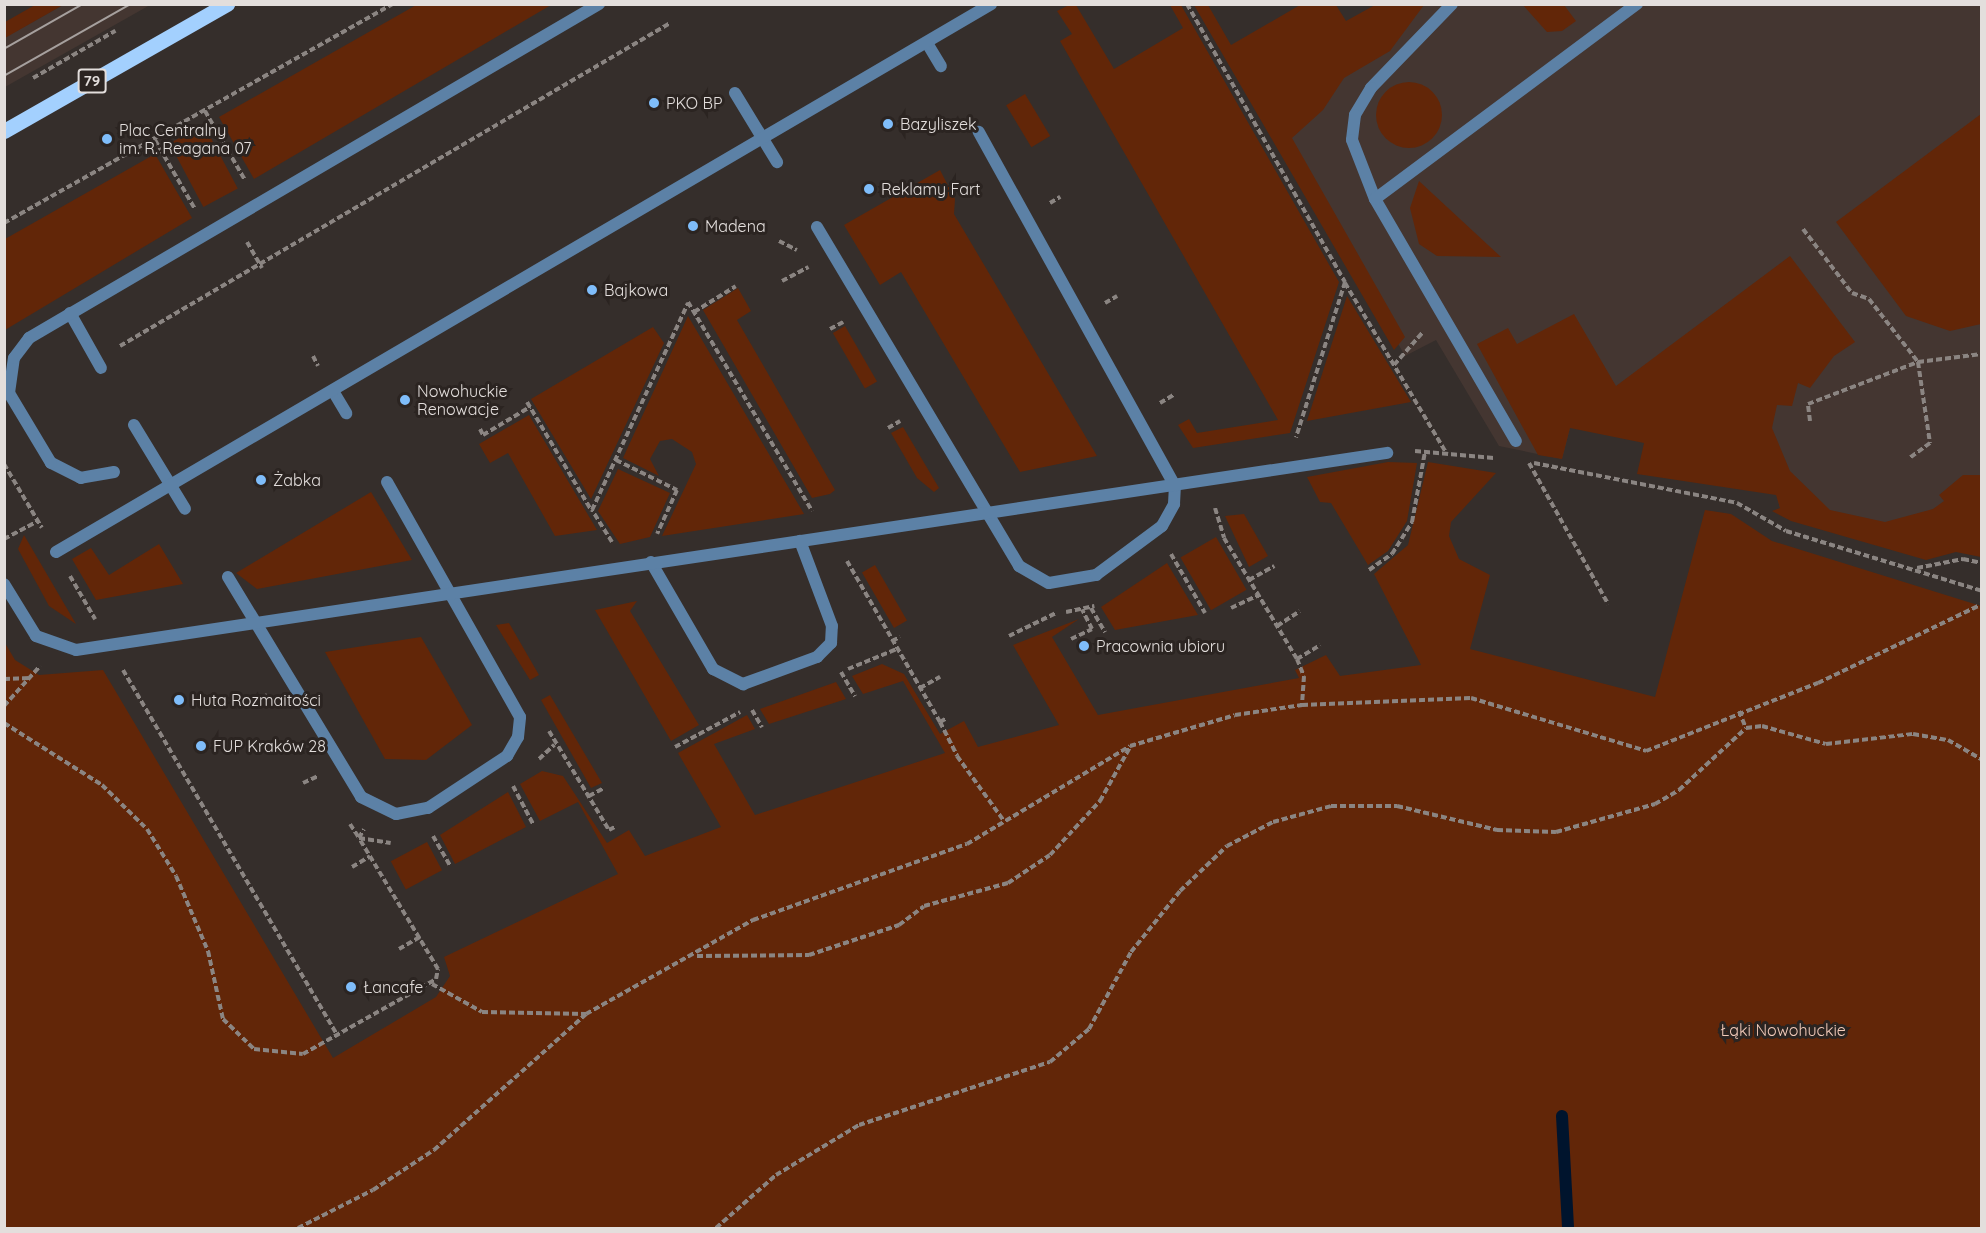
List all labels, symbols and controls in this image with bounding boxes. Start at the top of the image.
road number: 79 [77,69,107,93]
place label: PKO BP [666,93,722,113]
marker: PKO BP [647,96,661,110]
place label: Bazyliszek [900,114,977,134]
marker: Bazyliszek [881,117,895,131]
place label: Plac Centralny im. R. Reagana 07 [119,120,251,158]
marker: Plac Centralny im. R. Reagana 07 [100,132,114,146]
place label: Reklamy Fart [881,179,981,199]
marker: Reklamy Fart [862,182,876,196]
place label: Madena [705,216,766,236]
marker: Madena [686,219,700,233]
place label: Bajkowa [604,280,668,300]
marker: Bajkowa [585,283,599,297]
place label: Nowohuckie Renowacje [417,381,508,419]
marker: Nowohuckie Renowacje [398,393,412,407]
place label: Żabka [273,470,321,490]
marker: Żabka [254,473,268,487]
place label: Pracownia ubioru [1096,636,1225,656]
marker: Pracownia ubioru [1077,639,1091,653]
place label: Huta Rozmaitości [191,690,321,710]
marker: Huta Rozmaitości [172,693,186,707]
place label: FUP Kraków 28 [213,736,326,756]
marker: FUP Kraków 28 [194,739,208,753]
place label: Łancafe [363,977,423,997]
marker: Łancafe [344,980,358,994]
park label: Łąki Nowohuckie [1720,1020,1846,1040]

